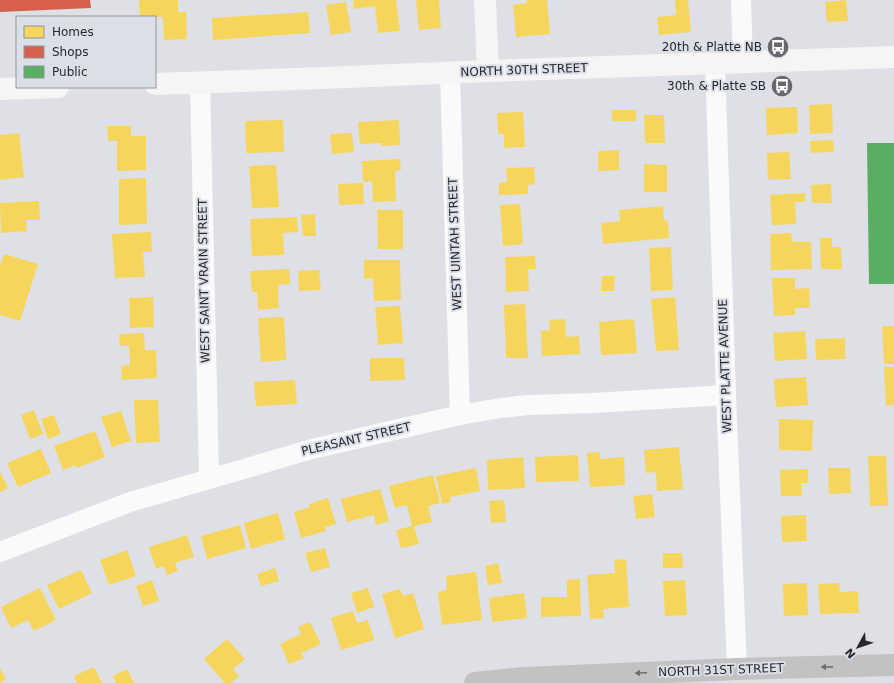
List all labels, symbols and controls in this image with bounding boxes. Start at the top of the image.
legend [16,16,156,88]
text: Homes [52,25,94,39]
bus stop icon: 20th & Platte NB [765,34,791,60]
place label: 20th & Platte NB [662,40,762,54]
text: Shops [52,45,88,59]
street label: NORTH 30TH STREET [460,61,589,79]
text: Public [52,65,88,79]
bus stop icon: 30th & Platte SB [769,73,795,99]
place label: 30th & Platte SB [667,79,766,93]
street label: WEST UINTAH STREET [446,177,464,311]
street label: WEST SAINT VRAIN STREET [196,198,212,363]
street label: WEST PLATTE AVENUE [716,299,734,433]
street label: PLEASANT STREET [300,419,413,458]
north arrow [838,627,878,667]
text: N [843,645,859,661]
street label: NORTH 31ST STREET [658,661,785,679]
one-way arrow [821,663,833,670]
one-way arrow [634,670,647,676]

